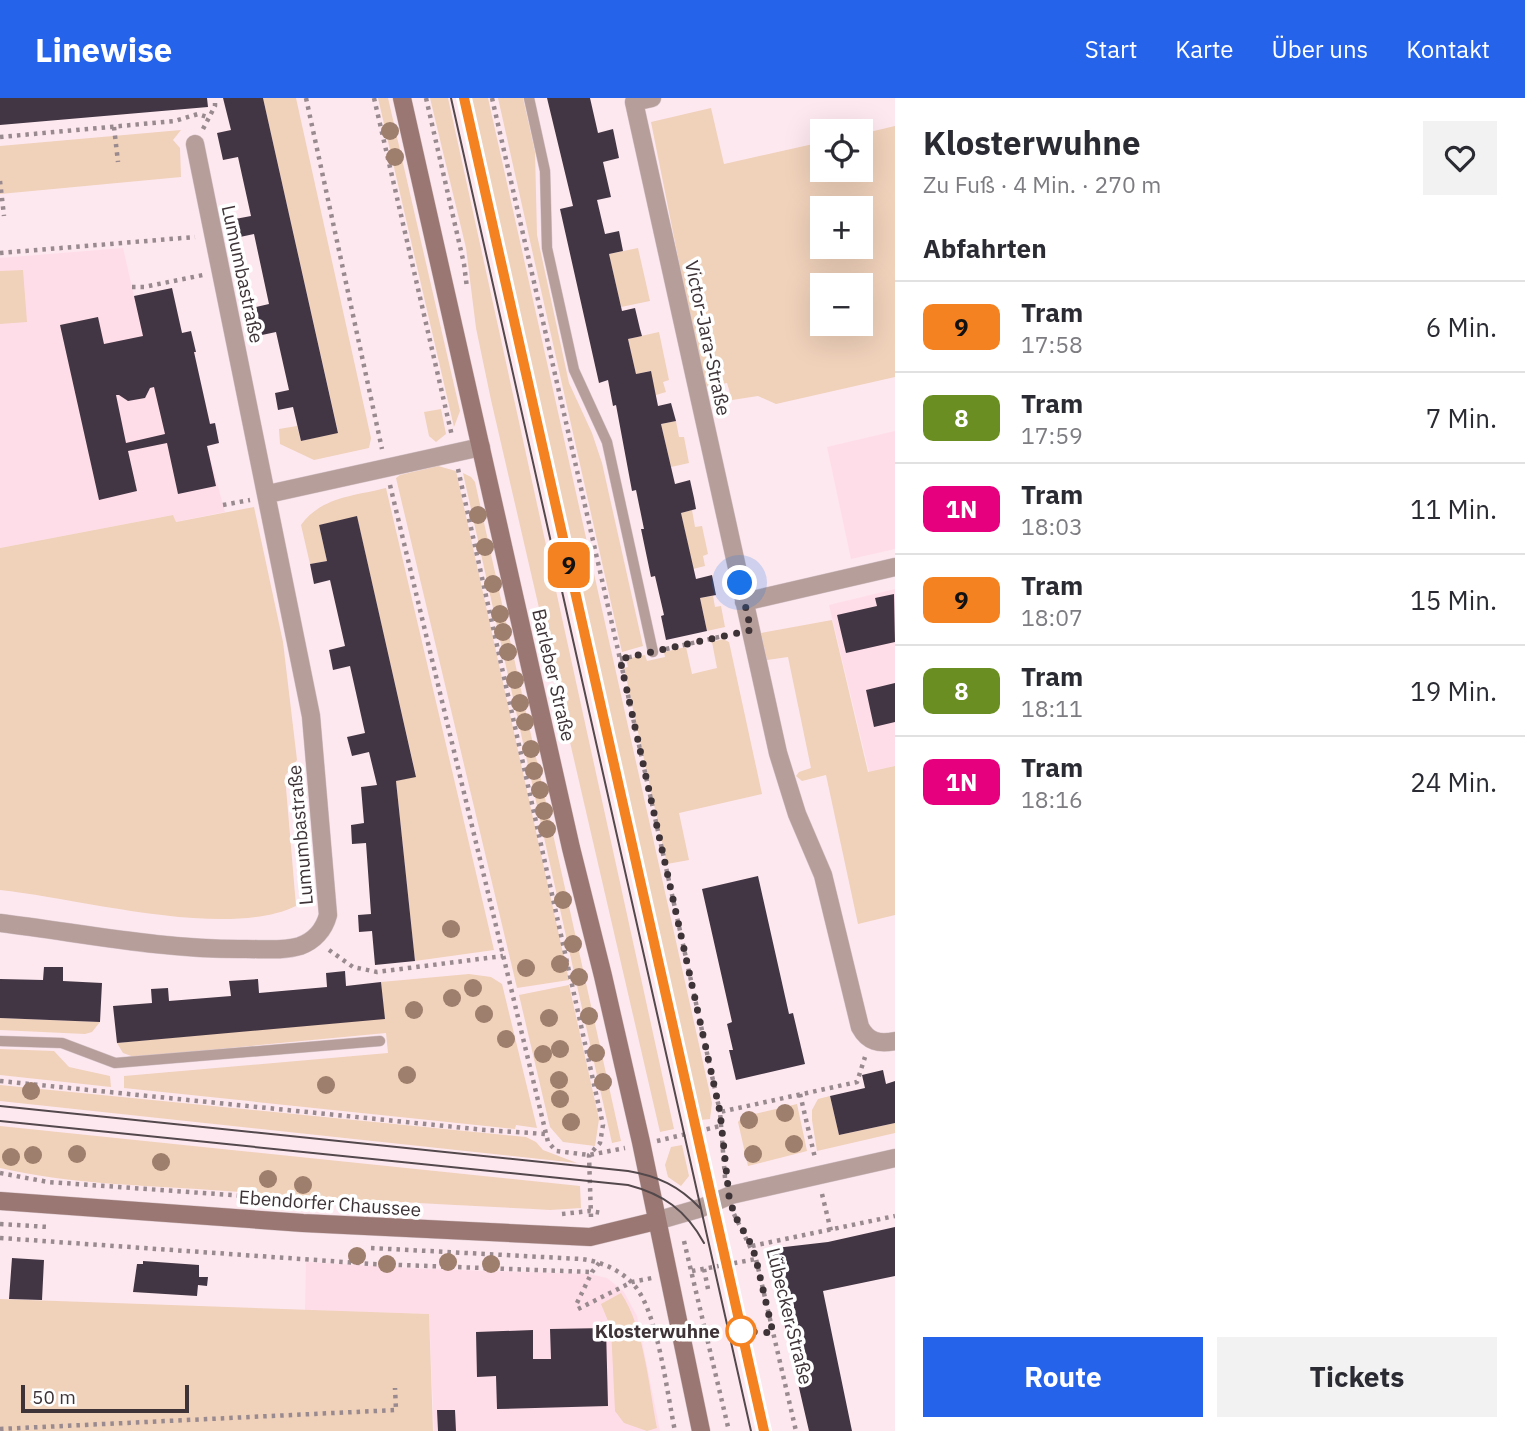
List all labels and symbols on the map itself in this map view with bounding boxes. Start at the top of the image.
street label: Lumumbastraße [217,203,269,345]
street label: Victor-Jara-Straße [680,258,736,418]
line badge: 9 [546,542,592,588]
your location [722,565,757,600]
street label: Barleber Straße [527,606,581,744]
street label: Lumumbastraße [282,764,318,906]
street label: Ebendorfer Chaussee [238,1185,422,1221]
street label: Lübecker Straße [761,1245,819,1387]
marker: Klosterwuhne [726,1316,756,1346]
place label: Klosterwuhne [595,1319,720,1343]
scale bar [21,1382,189,1414]

